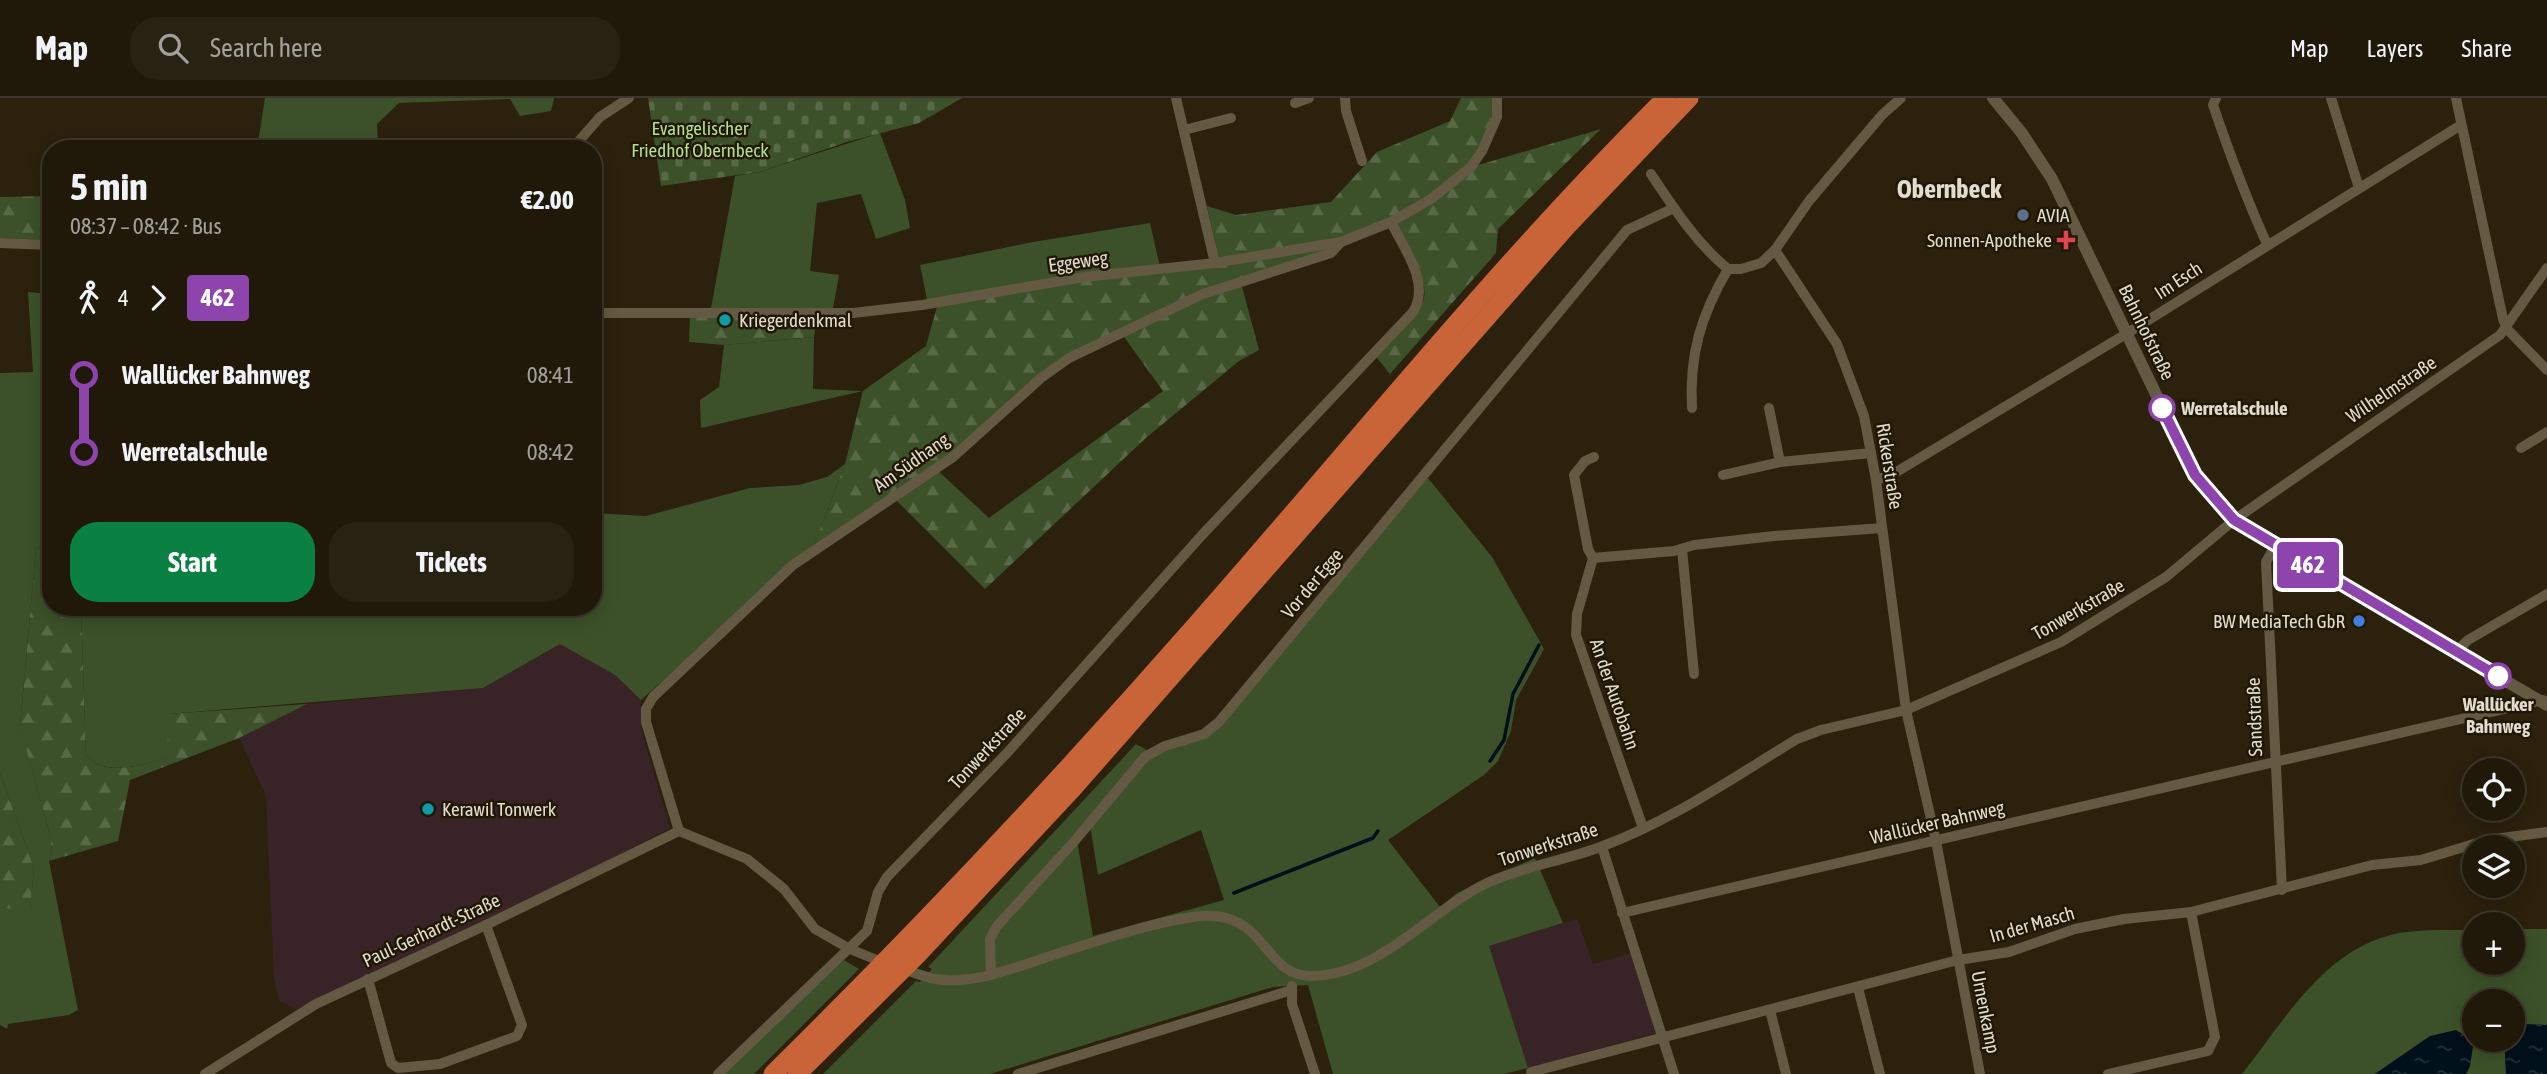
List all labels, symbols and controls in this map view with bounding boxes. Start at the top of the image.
search box [130,17,620,80]
text: Map [35,29,88,67]
icon: search [154,29,192,67]
text: Search here [210,33,322,63]
text: Map [2290,35,2329,62]
text: Layers [2367,35,2423,62]
text: Share [2461,35,2512,62]
park label: Evangelischer Friedhof Obernbeck [631,117,769,161]
text: 5 min [70,165,148,208]
district label: Obernbeck [1897,174,2002,204]
text: €2.00 [521,185,574,215]
place label: AVIA [2037,204,2070,226]
marker: AVIA [2015,207,2031,223]
text: 08:37 – 08:42 · Bus [70,213,222,239]
place label: Sonnen-Apotheke [1927,229,2052,251]
marker: Sonnen-Apotheke [2058,232,2074,248]
street label: Eggeweg [1047,246,1110,276]
street label: Im Esch [2150,257,2206,303]
icon: walk [70,279,108,317]
icon: forward [139,279,177,317]
street label: Bahnhofstraße [2114,281,2180,383]
text: 462 [201,284,235,311]
text: 4 [118,285,129,311]
place label: Kriegerdenkmal [739,309,852,331]
marker: Kriegerdenkmal [717,312,733,328]
street label: Wilhelmstraße [2342,351,2440,427]
text: Wallücker Bahnweg [122,360,310,390]
text: 08:41 [527,362,574,388]
marker: Werretalschule [2149,395,2175,421]
place label: Werretalschule [2180,397,2288,419]
street label: Rickerstraße [1872,421,1908,511]
street label: Am Südhang [869,428,954,496]
text: Werretalschule [122,437,268,467]
text: 08:42 [527,439,574,465]
button: Start [70,522,315,602]
button: Tickets [329,522,574,602]
line badge: 462 [2268,542,2348,588]
street label: Vor der Egge [1277,544,1347,622]
text: 462 [2291,551,2325,578]
street label: Tonwerkstraße [2028,574,2128,644]
place label: BW MediaTech GbR [2213,610,2345,632]
marker: BW MediaTech GbR [2351,613,2367,629]
street label: An der Autobahn [1586,636,1644,752]
marker: Wallücker Bahnweg [2485,663,2511,689]
street label: Sandstraße [2242,677,2266,757]
place label: Wallücker Bahnweg [2462,693,2534,737]
street label: Tonwerkstraße [944,703,1030,793]
map controls [2462,758,2525,1052]
button: locate [2462,758,2525,821]
street label: Wallücker Bahnweg [1868,796,2007,848]
place label: Kerawil Tonwerk [442,798,557,820]
marker: Kerawil Tonwerk [420,801,436,817]
street label: Tonwerkstraße [1496,818,1600,870]
button: layers [2462,835,2525,898]
street label: Paul-Gerhardt-Straße [359,889,503,971]
street label: In der Masch [1987,901,2077,947]
button: + [2462,912,2525,975]
street label: Urnenkamp [1967,969,2005,1055]
button: − [2462,989,2525,1052]

